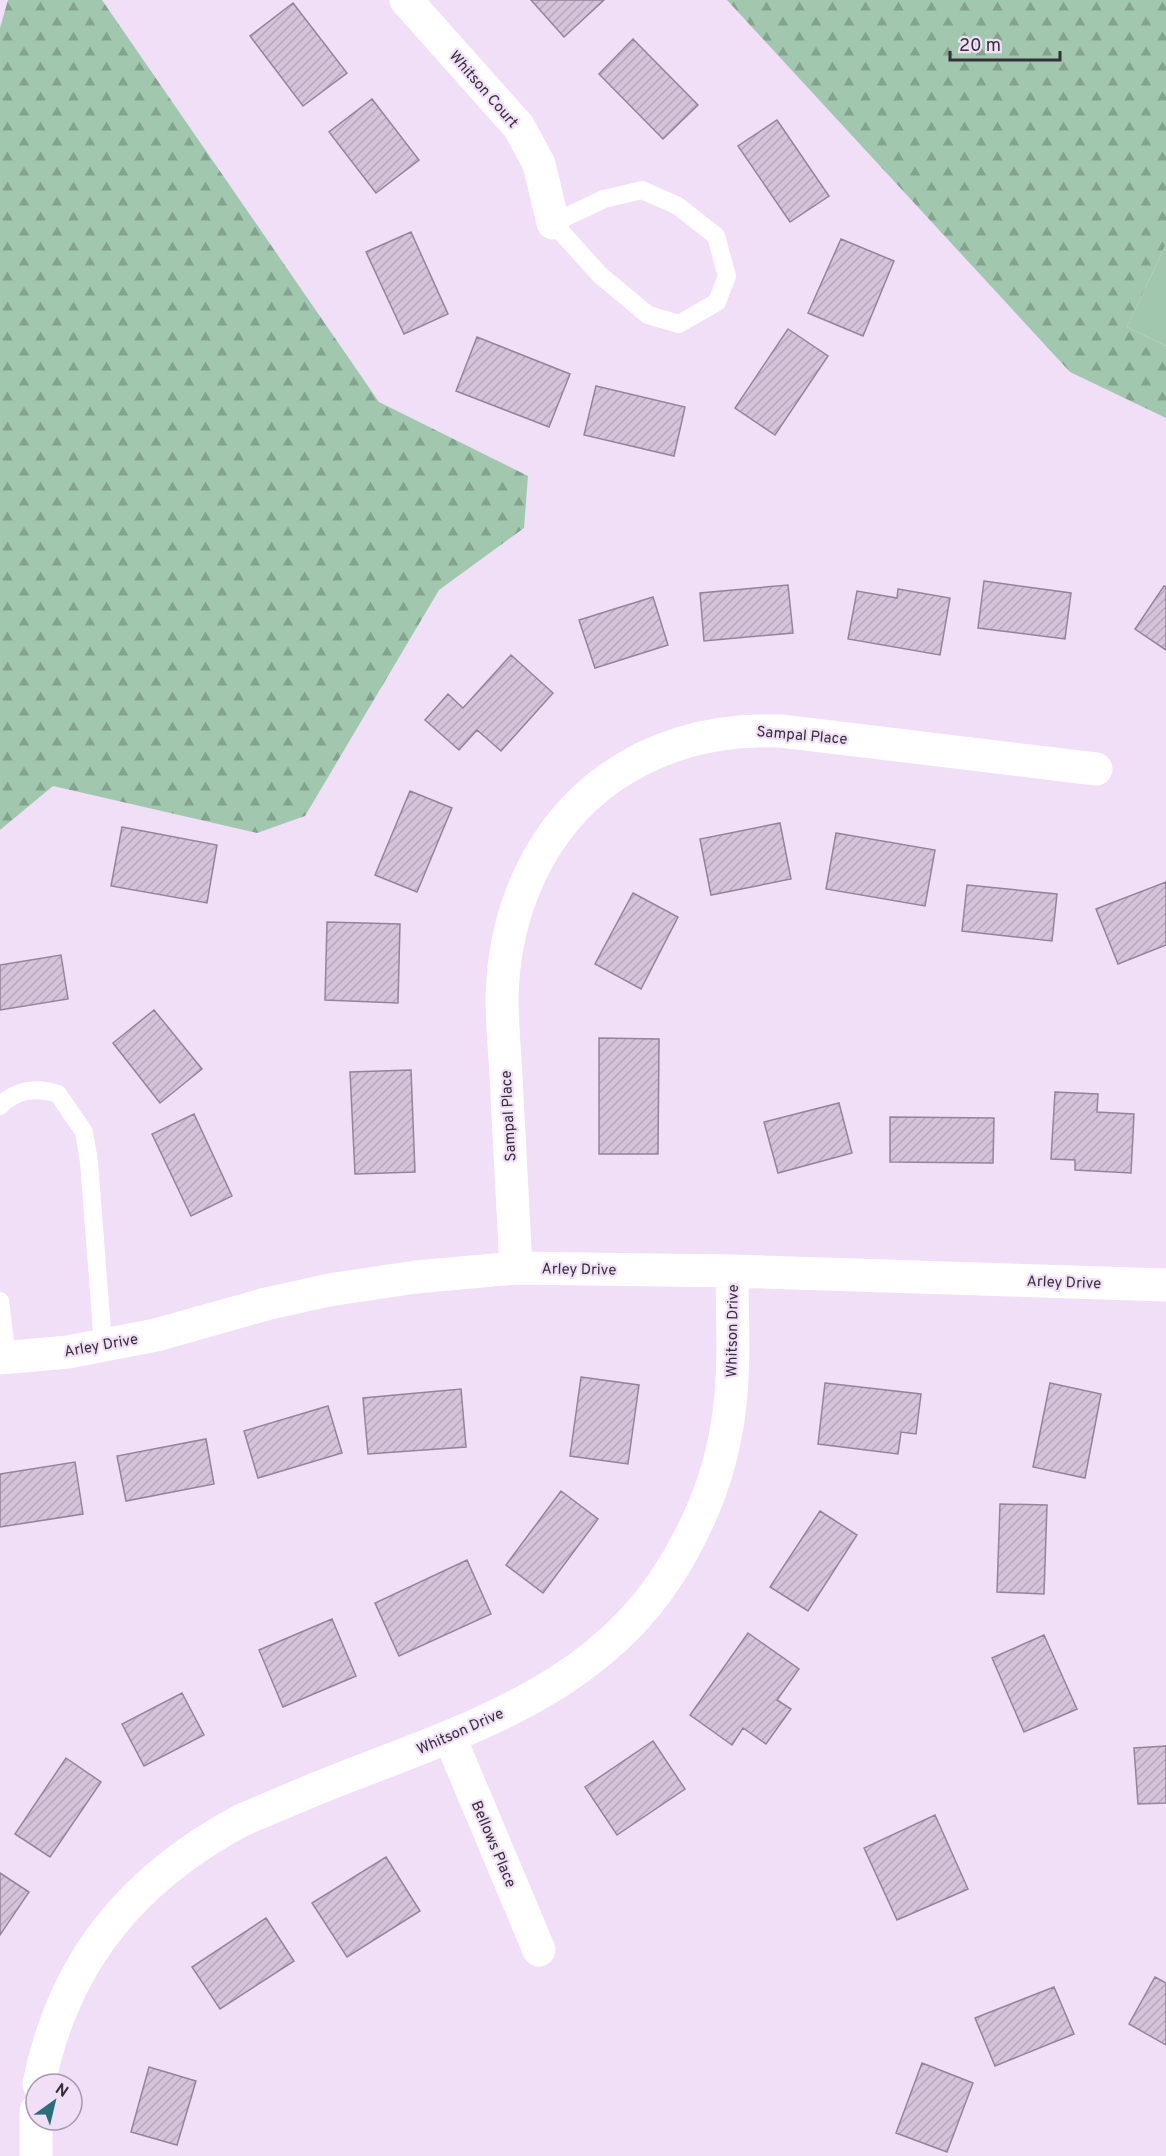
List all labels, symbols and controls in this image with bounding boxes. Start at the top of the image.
scale bar [950,24,1060,62]
text: 20 m [959,35,1001,58]
street label: Whitson Court [444,48,522,132]
street label: Sampal Place [756,723,848,750]
street label: Sampal Place [498,1070,521,1162]
street label: Arley Drive [541,1260,616,1281]
street label: Arley Drive [1026,1273,1102,1294]
street label: Whitson Drive [723,1284,744,1378]
street label: Arley Drive [63,1331,140,1362]
street label: Whitson Drive [414,1705,507,1760]
street label: Bellows Place [466,1798,519,1891]
north arrow [24,2072,84,2132]
text: N [51,2080,72,2103]

